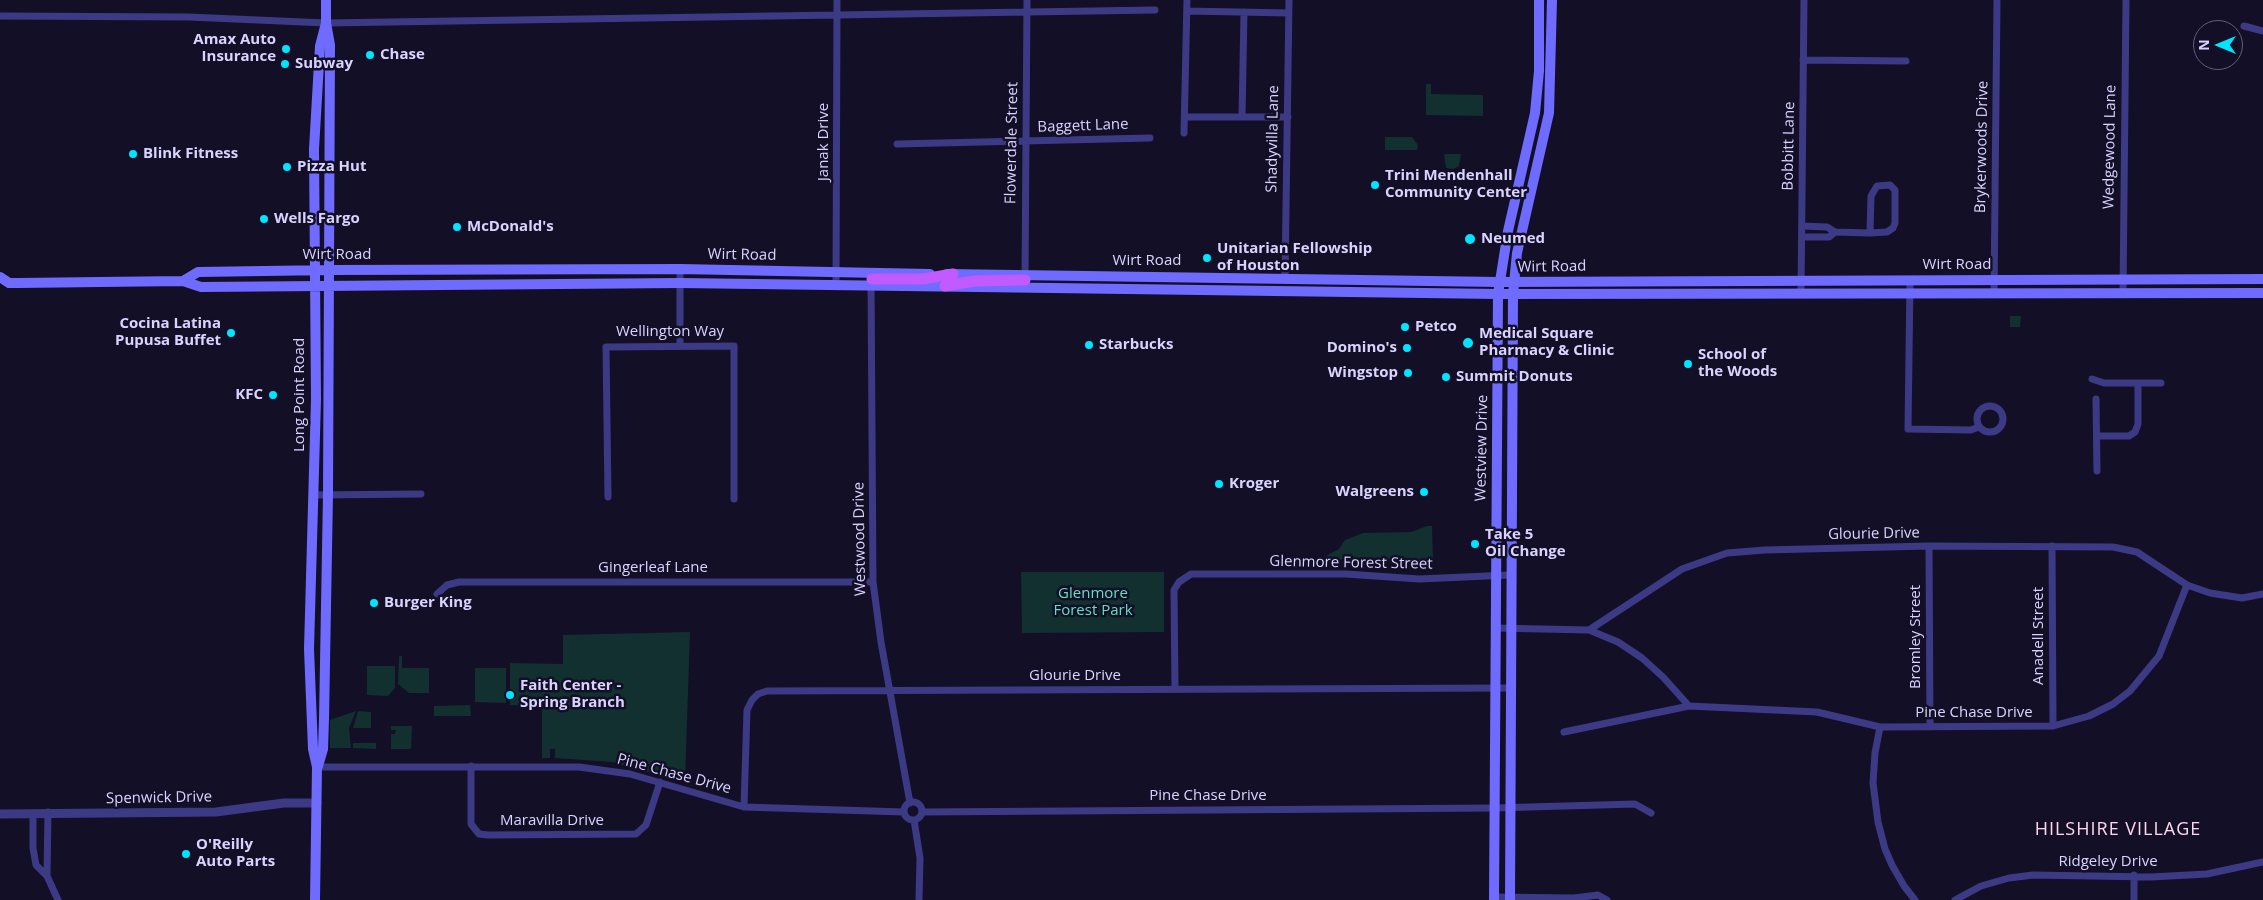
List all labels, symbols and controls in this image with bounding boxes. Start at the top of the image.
north arrow [2193,20,2243,70]
place label: Amax Auto Insurance [193,31,276,66]
text: N [2194,39,2213,51]
marker: Amax Auto Insurance [280,43,292,55]
place label: Chase [380,46,425,64]
marker: Chase [364,49,376,61]
place label: Subway [295,55,353,73]
marker: Subway [279,58,291,70]
street label: Brykerwoods Drive [1972,81,1992,213]
street label: Flowerdale Street [1002,82,1022,204]
street label: Shadyvilla Lane [1263,85,1283,193]
street label: Wedgewood Lane [2100,85,2120,209]
street label: Bobbitt Lane [1779,101,1799,191]
street label: Janak Drive [815,103,833,181]
street label: Baggett Lane [1037,115,1129,137]
place label: Blink Fitness [143,145,238,163]
marker: Blink Fitness [127,148,139,160]
place label: Pizza Hut [297,158,366,176]
marker: Pizza Hut [281,161,293,173]
place label: Trini Mendenhall Community Center [1385,167,1527,202]
marker: Trini Mendenhall Community Center [1369,179,1381,191]
place label: Wells Fargo [274,210,360,228]
marker: Wells Fargo [258,213,270,225]
place label: McDonald's [467,218,554,236]
marker: McDonald's [451,221,463,233]
place label: Neumed [1481,230,1545,248]
marker: Neumed [1463,232,1477,246]
place label: Unitarian Fellowship of Houston [1217,240,1372,275]
street label: Wirt Road [707,245,777,265]
street label: Wirt Road [303,246,371,264]
street label: Wirt Road [1113,252,1181,270]
marker: Unitarian Fellowship of Houston [1201,252,1213,264]
street label: Wirt Road [1923,256,1991,274]
street label: Wirt Road [1517,257,1587,277]
place label: Cocina Latina Pupusa Buffet [115,315,221,350]
place label: Petco [1415,318,1457,336]
marker: Petco [1399,321,1411,333]
street label: Wellington Way [616,323,724,341]
place label: Medical Square Pharmacy & Clinic [1479,325,1614,360]
marker: Cocina Latina Pupusa Buffet [225,327,237,339]
place label: Starbucks [1099,336,1173,354]
marker: Medical Square Pharmacy & Clinic [1461,336,1475,350]
street label: Long Point Road [291,338,309,452]
marker: Starbucks [1083,339,1095,351]
place label: Domino's [1327,339,1397,357]
marker: Domino's [1401,342,1413,354]
place label: School of the Woods [1698,346,1777,381]
marker: School of the Woods [1682,358,1694,370]
place label: Wingstop [1328,364,1398,382]
marker: Wingstop [1402,367,1414,379]
place label: Summit Donuts [1456,368,1573,386]
marker: Summit Donuts [1440,371,1452,383]
place label: KFC [235,386,263,404]
marker: KFC [267,389,279,401]
street label: Westview Drive [1472,394,1492,502]
place label: Kroger [1229,475,1279,493]
marker: Kroger [1213,478,1225,490]
street label: Westwood Drive [850,482,870,596]
place label: Walgreens [1336,483,1414,501]
marker: Walgreens [1418,486,1430,498]
street label: Glourie Drive [1828,524,1920,544]
place label: Take 5 Oil Change [1485,526,1566,561]
marker: Take 5 Oil Change [1469,538,1481,550]
street label: Glenmore Forest Street [1269,553,1433,573]
street label: Gingerleaf Lane [598,559,708,577]
park label: Glenmore Forest Park [1053,585,1133,620]
street label: Bromley Street [1907,585,1925,689]
street label: Anadell Street [2030,587,2048,685]
place label: Burger King [384,594,472,612]
marker: Burger King [368,597,380,609]
street label: Glourie Drive [1029,667,1121,685]
place label: Faith Center - Spring Branch [520,677,625,712]
marker: Faith Center - Spring Branch [504,689,516,701]
street label: Pine Chase Drive [1915,704,2033,722]
street label: Pine Chase Drive [615,750,733,798]
street label: Pine Chase Drive [1149,787,1267,805]
street label: Spenwick Drive [106,788,212,808]
street label: Maravilla Drive [500,812,604,830]
district label: HILSHIRE VILLAGE [2033,819,2203,841]
place label: O'Reilly Auto Parts [196,836,275,871]
marker: O'Reilly Auto Parts [180,848,192,860]
street label: Ridgeley Drive [2058,853,2158,871]

